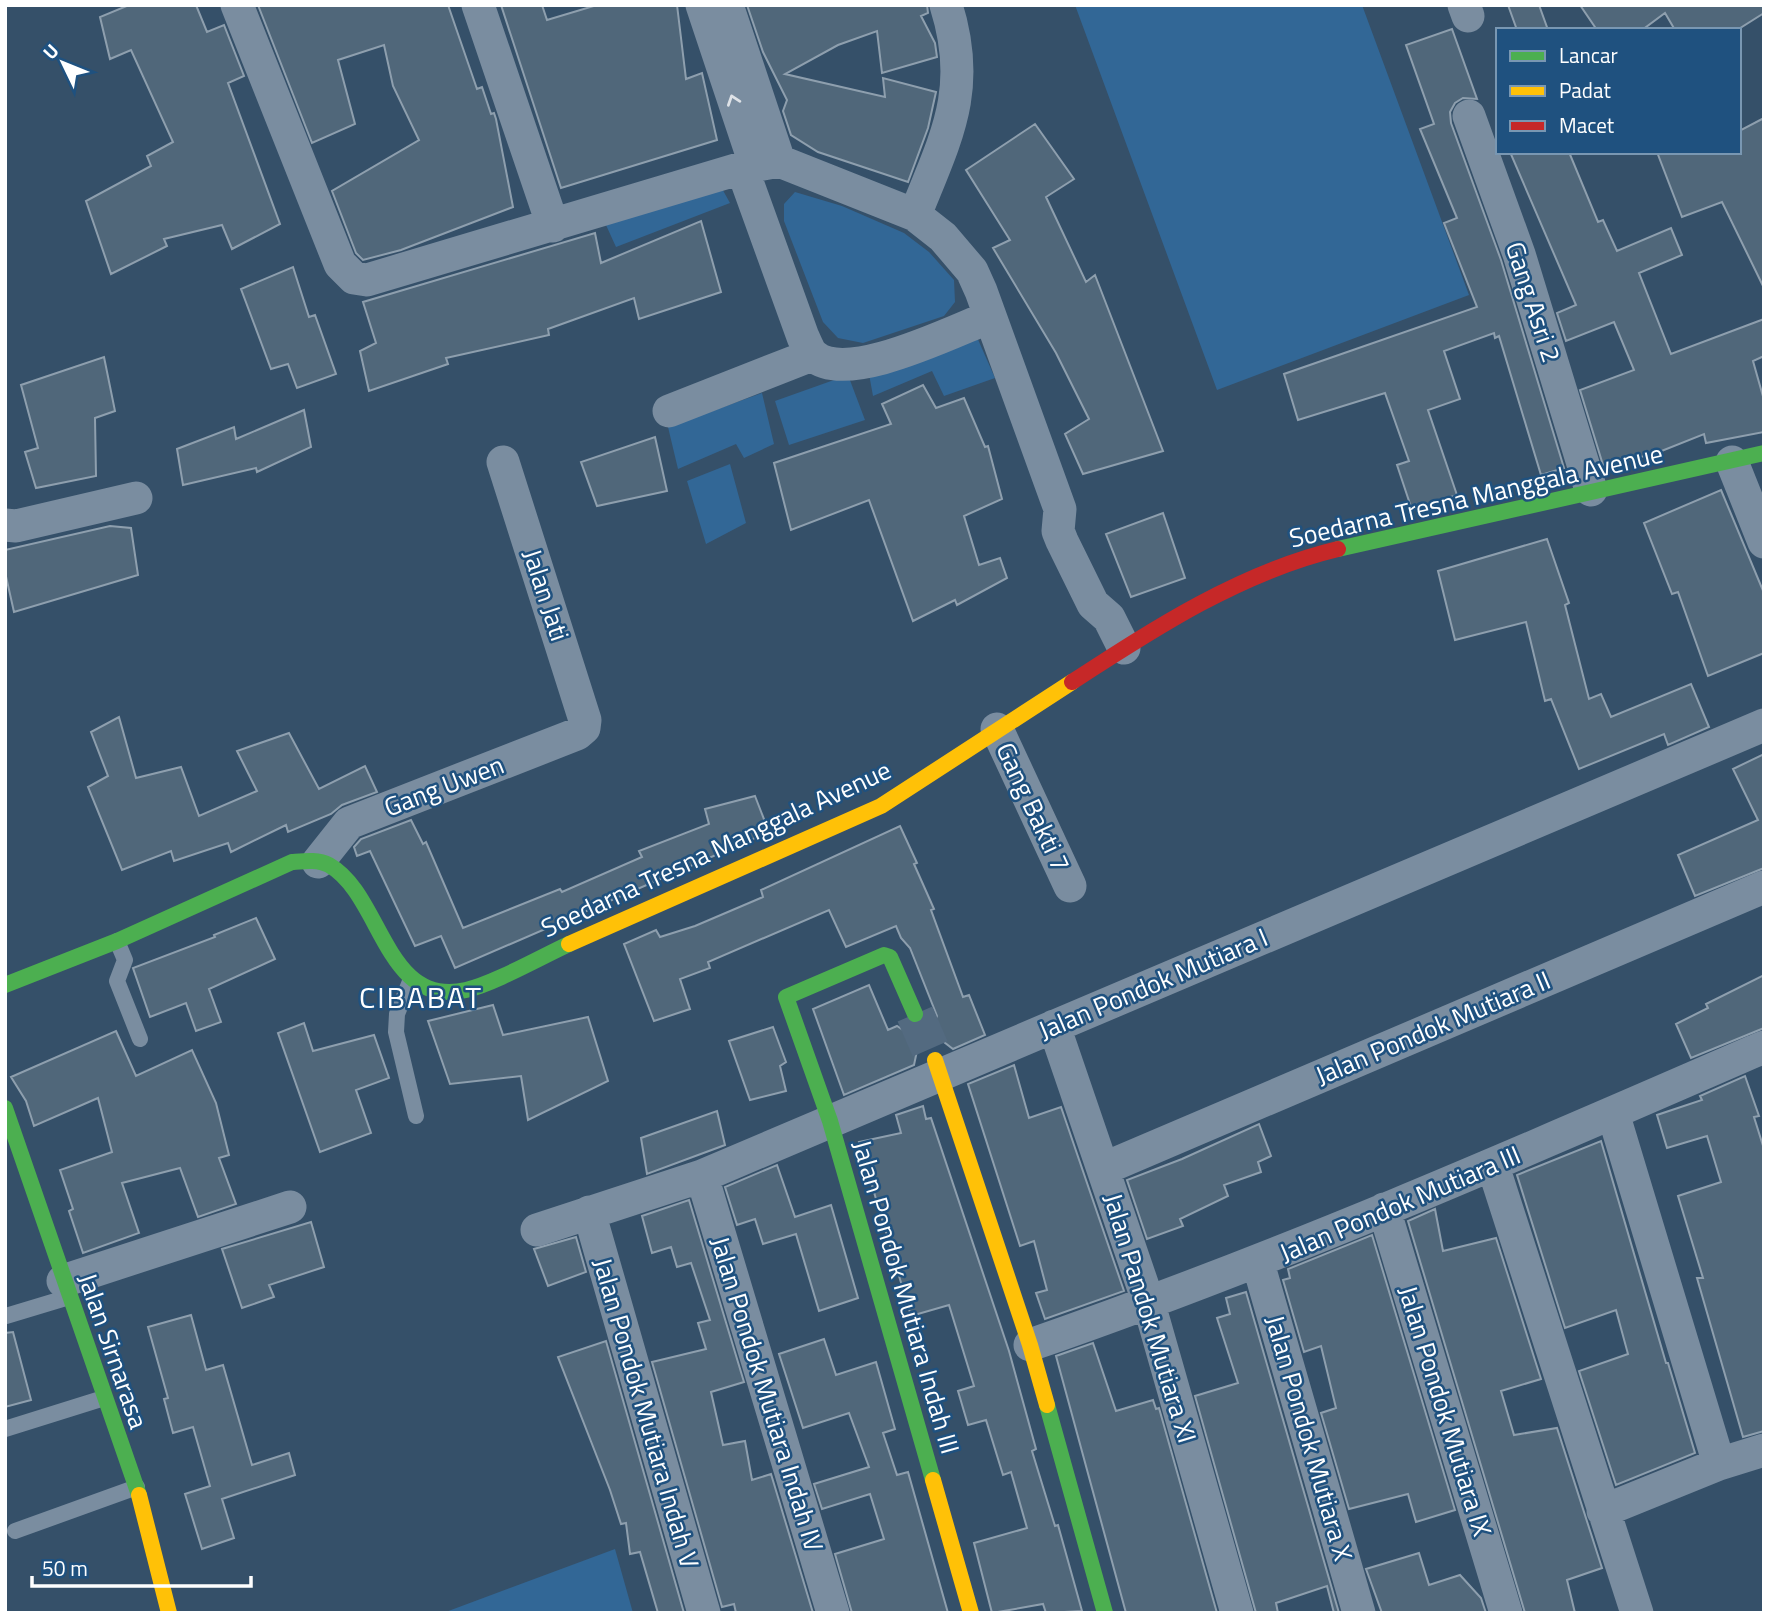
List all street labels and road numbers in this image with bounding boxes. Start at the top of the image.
street label: Gang Asri 2 [1496,237,1571,367]
street label: Soedarna Tresna Manggala Avenue [1285,434,1666,558]
street label: Jalan Jati [513,544,580,646]
street label: Gang Bakti 7 [986,736,1080,878]
street label: Gang Uwen [378,745,509,826]
street label: Soedarna Tresna Manggala Avenue [534,750,897,947]
street label: Jalan Pondok Mutiara I [1032,918,1273,1049]
street label: Jalan Pondok Mutiara II [1309,960,1556,1095]
street label: Jalan Pondok Mutiara Indah III [843,1135,970,1459]
street label: Jalan Pondok Mutiara III [1273,1135,1526,1272]
street label: Jalan Pandok Mutiara XI [1094,1188,1207,1448]
street label: Jalan Pondok Mutiara Indah IV [701,1232,834,1556]
street label: Jalan Pondok Mutiara Indah V [583,1253,709,1573]
street label: Jalan Sirnarasa [69,1268,158,1434]
street label: Jalan Pondok Mutiara IX [1389,1281,1502,1541]
street label: Jalan Pondok Mutiara X [1256,1311,1363,1566]

